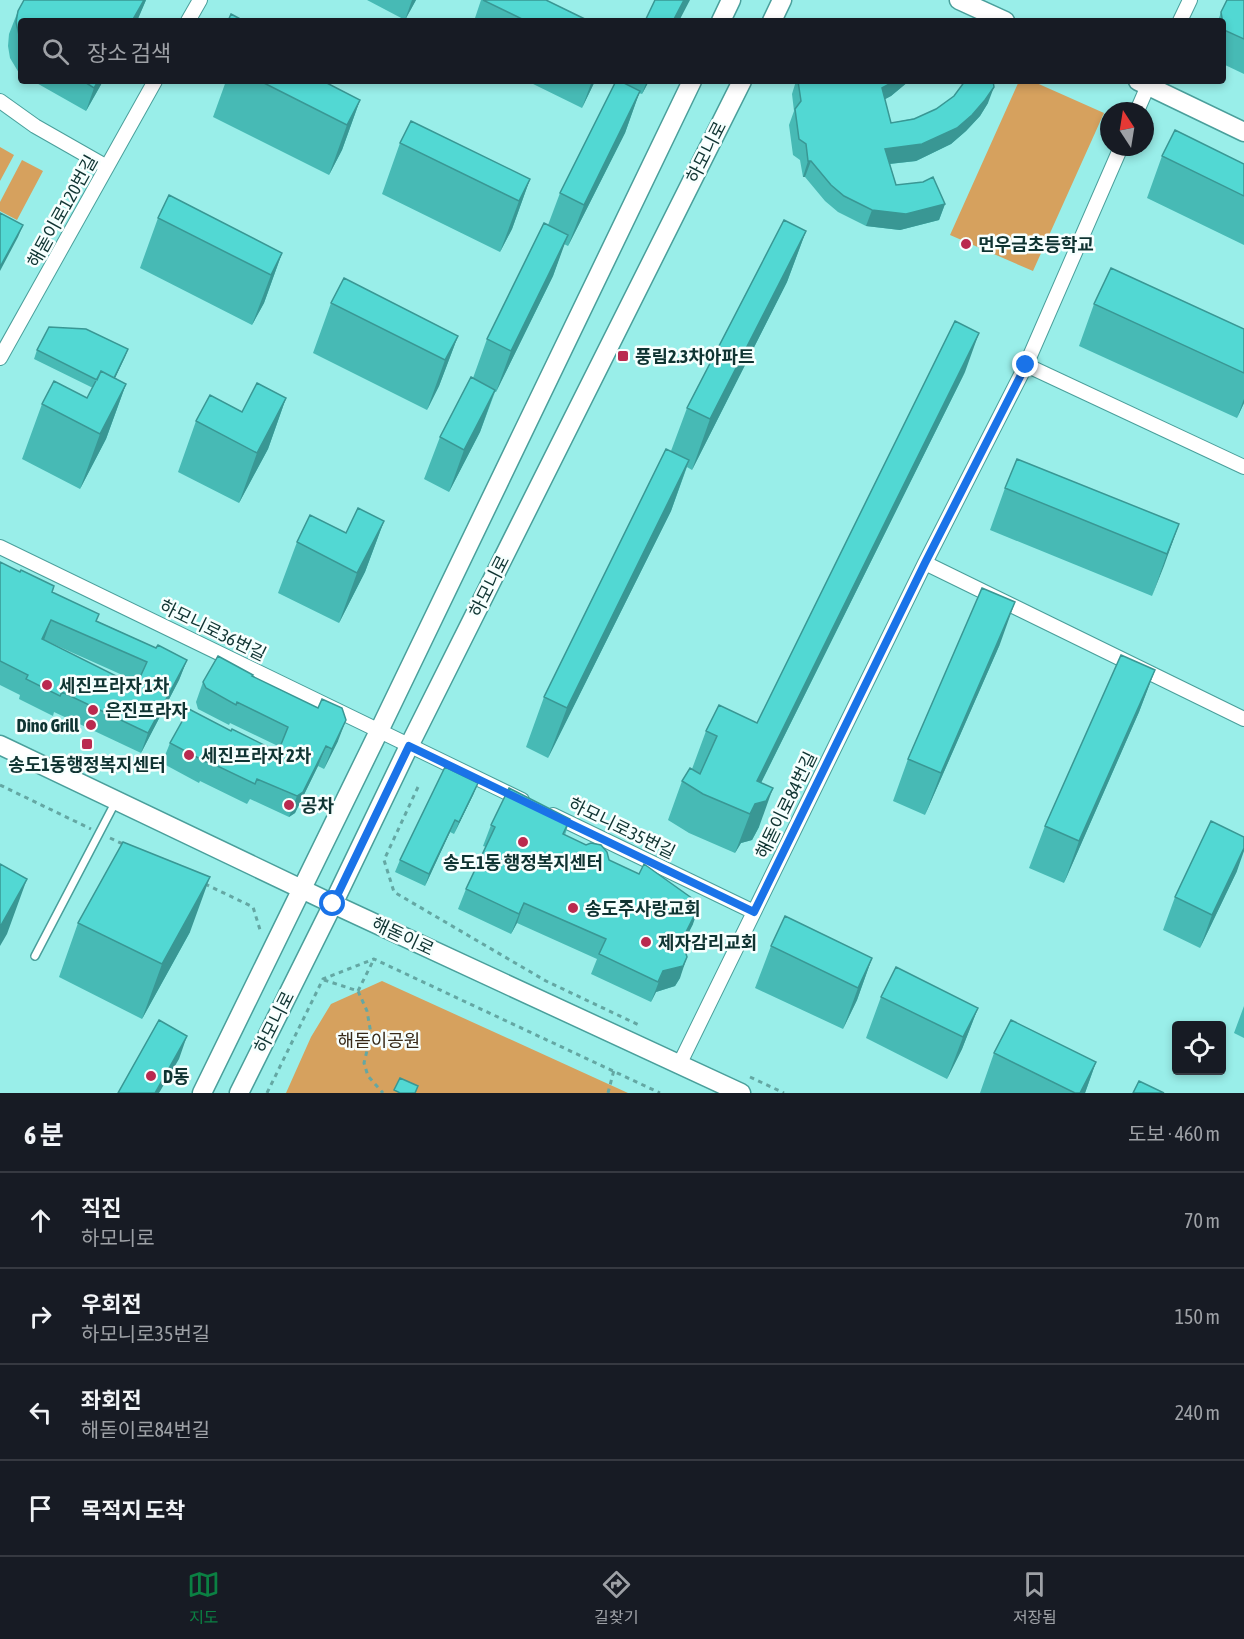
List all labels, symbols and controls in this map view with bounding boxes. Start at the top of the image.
search box [18,18,1226,84]
icon: search [39,35,72,68]
text: 장소 검색 [87,40,171,66]
north arrow [1100,102,1154,156]
street label: 하모니로 [682,118,730,186]
street label: 해돋이로120번길 [23,151,101,271]
place label: 먼우금초등학교 [978,234,1094,255]
marker: 먼우금초등학교 [959,237,973,251]
place label: 풍림2.3차아파트 [635,346,754,367]
marker: 풍림2.3차아파트 [616,349,630,363]
route end [1012,351,1038,377]
street label: 하모니로 [465,552,513,620]
street label: 하모니로36번길 [156,595,270,665]
place label: 세진프라자 1차 [59,675,170,696]
marker: 세진프라자 1차 [40,678,54,692]
place label: 은진프라자 [105,700,188,721]
marker: 은진프라자 [86,703,100,717]
place label: Dino Grill [17,715,79,736]
marker: Dino Grill [84,718,98,732]
marker: 송도1동행정복지센터 [80,737,94,751]
place label: 세진프라자 2차 [201,745,312,766]
marker: 세진프라자 2차 [182,748,196,762]
street label: 해돋이로84번길 [751,748,821,862]
place label: 송도1동행정복지센터 [8,754,166,775]
street label: 하모니로35번길 [565,793,679,863]
place label: 공차 [301,795,335,816]
marker: 공차 [282,798,296,812]
marker: 송도1동 행정복지센터 [516,835,530,849]
place label: 송도1동 행정복지센터 [443,852,603,873]
route start [319,890,345,916]
place label: 송도주사랑교회 [585,898,701,919]
marker: 송도주사랑교회 [566,901,580,915]
street label: 해돋이로 [369,912,437,960]
place label: 제자감리교회 [658,932,757,953]
marker: 제자감리교회 [639,935,653,949]
street label: 하모니로 [250,988,298,1056]
map controls [1172,1021,1226,1075]
button: locate [1172,1021,1226,1075]
park label: 해돋이공원 [338,1030,420,1051]
place label: D동 [163,1066,190,1087]
marker: D동 [144,1069,158,1083]
text: 6 분 [24,1120,64,1150]
text: 도보 · 460 m [1128,1122,1220,1145]
text: 직진 [81,1195,121,1221]
icon: ahead [24,1204,57,1237]
text: 70 m [1184,1209,1220,1232]
text: 하모니로 [81,1226,155,1249]
text: 우회전 [81,1291,142,1317]
icon: right [24,1300,57,1333]
text: 150 m [1175,1305,1220,1328]
text: 하모니로35번길 [81,1322,210,1345]
text: 좌회전 [81,1387,142,1413]
icon: left [24,1396,57,1429]
text: 240 m [1175,1401,1220,1424]
text: 해돋이로84번길 [81,1418,210,1441]
icon: arrive [24,1492,57,1525]
text: 목적지 도착 [81,1497,185,1523]
tab: 지도 [187,1568,220,1628]
tab: 길찾기 [594,1568,639,1628]
tab: 저장됨 [1013,1568,1057,1628]

